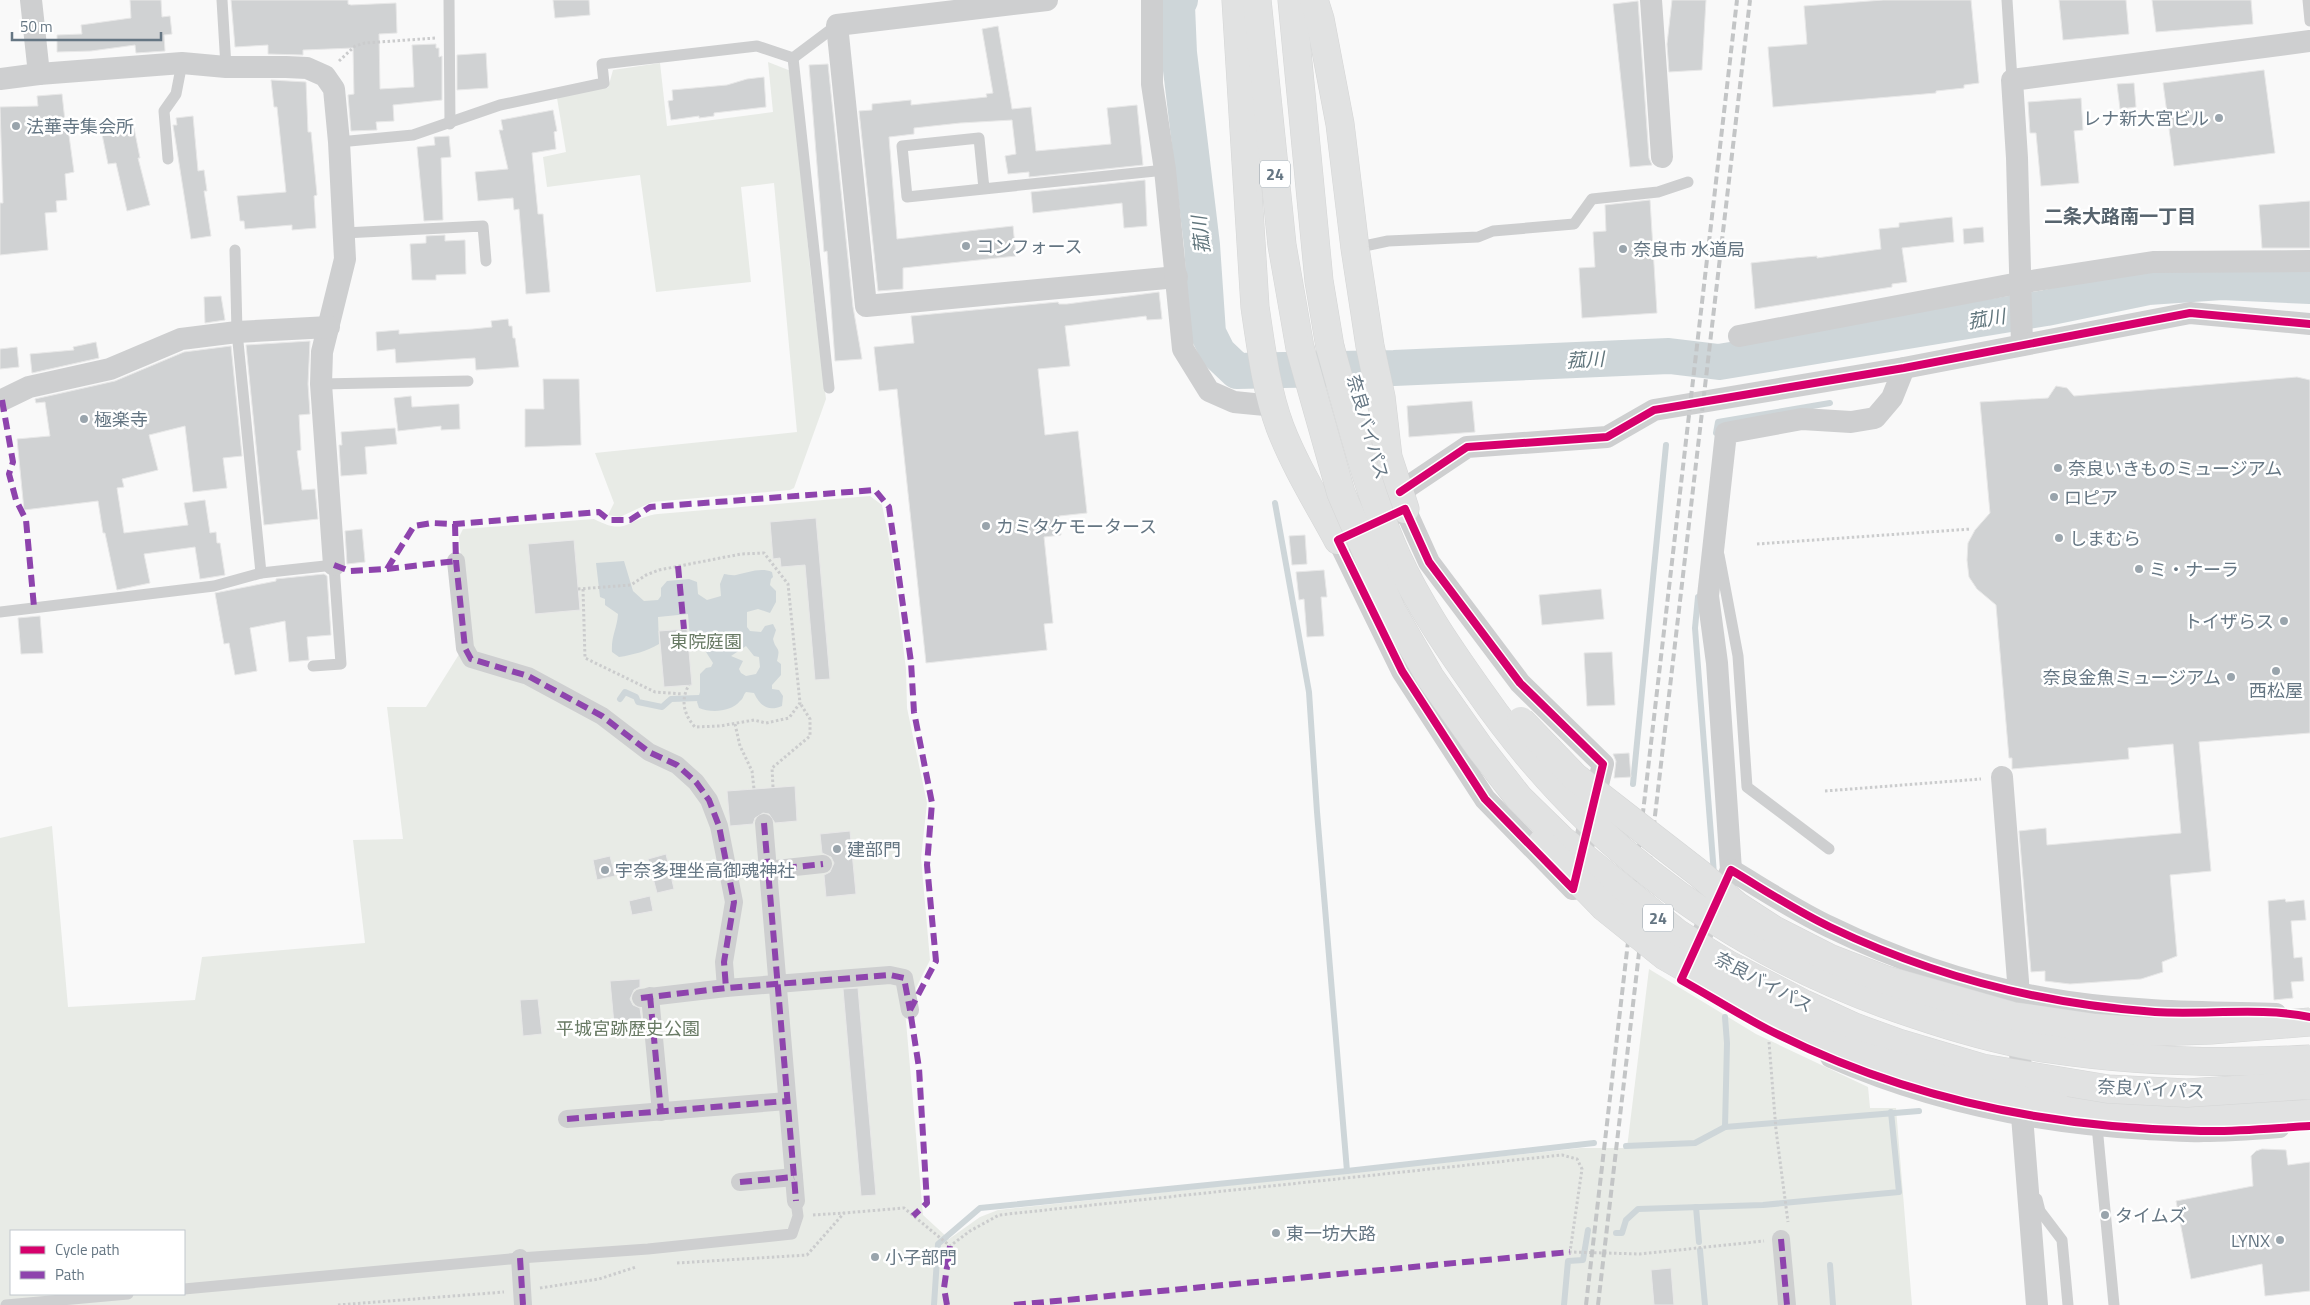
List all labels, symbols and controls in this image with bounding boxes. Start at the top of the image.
scale bar [12,10,161,42]
text: 50 m [20,15,53,38]
place label: レナ新大宮ビル [2083,105,2209,132]
marker: レナ新大宮ビル [2213,112,2225,124]
place label: 法華寺集会所 [26,113,134,140]
marker: 法華寺集会所 [10,120,22,132]
road number: 24 [1260,160,1290,188]
district label: 二条大路南一丁目 [2044,201,2196,230]
water label: 菰川 [1183,213,1216,255]
place label: コンフォース [976,233,1083,260]
place label: 奈良市 水道局 [1633,236,1745,263]
marker: コンフォース [960,240,972,252]
marker: 奈良市 水道局 [1617,243,1629,255]
water label: 菰川 [1965,300,2009,335]
water label: 菰川 [1565,343,1607,374]
street label: 奈良バイパス [1340,372,1396,482]
place label: 極楽寺 [94,406,148,433]
marker: 極楽寺 [78,413,90,425]
place label: 奈良いきものミュージアム [2068,455,2282,482]
marker: 奈良いきものミュージアム [2052,462,2064,474]
place label: ロピア [2064,484,2118,511]
marker: ロピア [2048,491,2060,503]
place label: カミタケモータース [996,513,1157,540]
marker: カミタケモータース [980,520,992,532]
place label: しまむら [2069,525,2141,552]
marker: しまむら [2053,532,2065,544]
place label: ミ・ナーラ [2149,556,2239,583]
marker: ミ・ナーラ [2133,563,2145,575]
place label: トイザらス [2184,608,2274,635]
marker: トイザらス [2278,615,2290,627]
park label: 東院庭園 [670,628,742,655]
place label: 奈良金魚ミュージアム [2043,664,2221,691]
marker: 西松屋 [2270,665,2282,677]
marker: 奈良金魚ミュージアム [2225,671,2237,683]
place label: 西松屋 [2249,677,2303,704]
place label: 建部門 [847,836,901,863]
marker: 建部門 [831,843,843,855]
place label: 宇奈多理坐高御魂神社 [615,857,795,884]
marker: 宇奈多理坐高御魂神社 [599,864,611,876]
road number: 24 [1643,904,1673,931]
street label: 奈良バイパス [1710,945,1818,1019]
park label: 平城宮跡歴史公園 [556,1015,700,1042]
street label: 奈良バイパス [2097,1073,2205,1105]
place label: タイムズ [2115,1202,2187,1229]
marker: タイムズ [2099,1209,2111,1221]
place label: 東一坊大路 [1286,1220,1376,1247]
marker: 東一坊大路 [1270,1227,1282,1239]
place label: LYNX [2231,1227,2270,1254]
legend [10,1230,185,1295]
marker: LYNX [2274,1234,2286,1246]
text: Cycle path [55,1238,120,1261]
place label: 小子部門 [885,1244,957,1271]
marker: 小子部門 [869,1251,881,1263]
text: Path [55,1263,85,1286]

